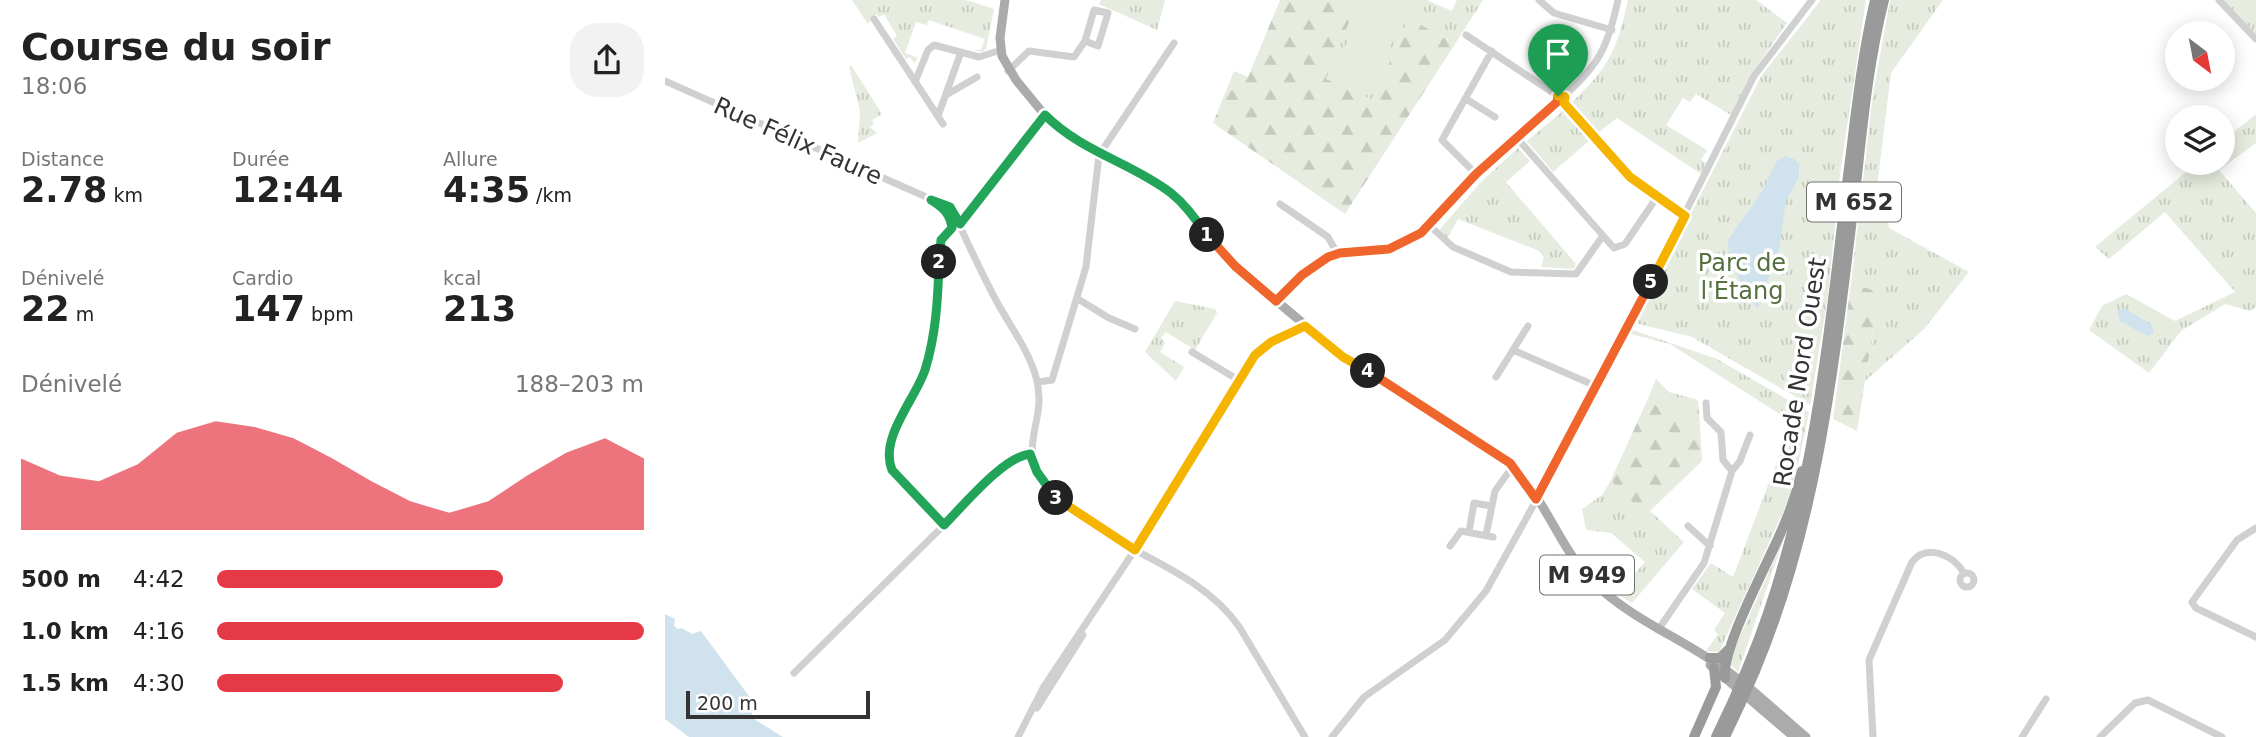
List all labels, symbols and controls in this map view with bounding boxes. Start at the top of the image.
north arrow [2165,21,2235,91]
map controls [2165,21,2235,175]
button: share [570,23,644,97]
pin [1528,24,1588,96]
text: Course du soir [21,25,330,69]
icon: arrive [1539,35,1577,73]
text: 18:06 [21,73,87,99]
street label: Rue Félix Faure [710,91,886,191]
button: layers [2165,105,2235,175]
text: Distance [21,148,104,170]
text: Durée [232,148,289,170]
text: Allure [443,148,498,170]
text: 2.78 [21,170,107,210]
text: 12:44 [232,170,343,210]
text: 4:35 [443,170,530,210]
road number: M 652 [1807,182,1901,222]
text: km [107,184,143,206]
text: /km [530,184,572,206]
pin: 1 [1189,218,1225,252]
text: 1 [1200,223,1213,245]
pin: 2 [921,244,957,280]
park label: Parc de l'Étang [1698,249,1786,305]
text: 2 [932,250,945,272]
street label: Rocade Nord Ouest [1768,255,1832,489]
pin: 5 [1633,264,1669,300]
text: Dénivelé [21,267,105,289]
text: Cardio [232,267,293,289]
text: kcal [443,267,481,289]
text: 5 [1644,270,1657,292]
text: 22 [21,289,70,329]
text: 147 [232,289,305,329]
text: 213 [443,289,516,329]
text: m [70,303,94,325]
text: bpm [305,303,354,325]
pin: 4 [1351,354,1385,388]
text: 4 [1361,359,1374,381]
text: Dénivelé [21,371,122,397]
text: 188–203 m [515,371,644,397]
pin: 3 [1039,480,1073,516]
text: 3 [1049,486,1062,508]
road number: M 949 [1540,555,1634,594]
text: 500 m [21,566,101,592]
text: 4:42 [133,566,185,592]
text: 1.0 km [21,618,109,644]
text: 4:16 [133,618,185,644]
text: 1.5 km [21,670,109,696]
text: 4:30 [133,670,185,696]
scale bar [686,688,870,720]
text: 200 m [697,692,758,714]

